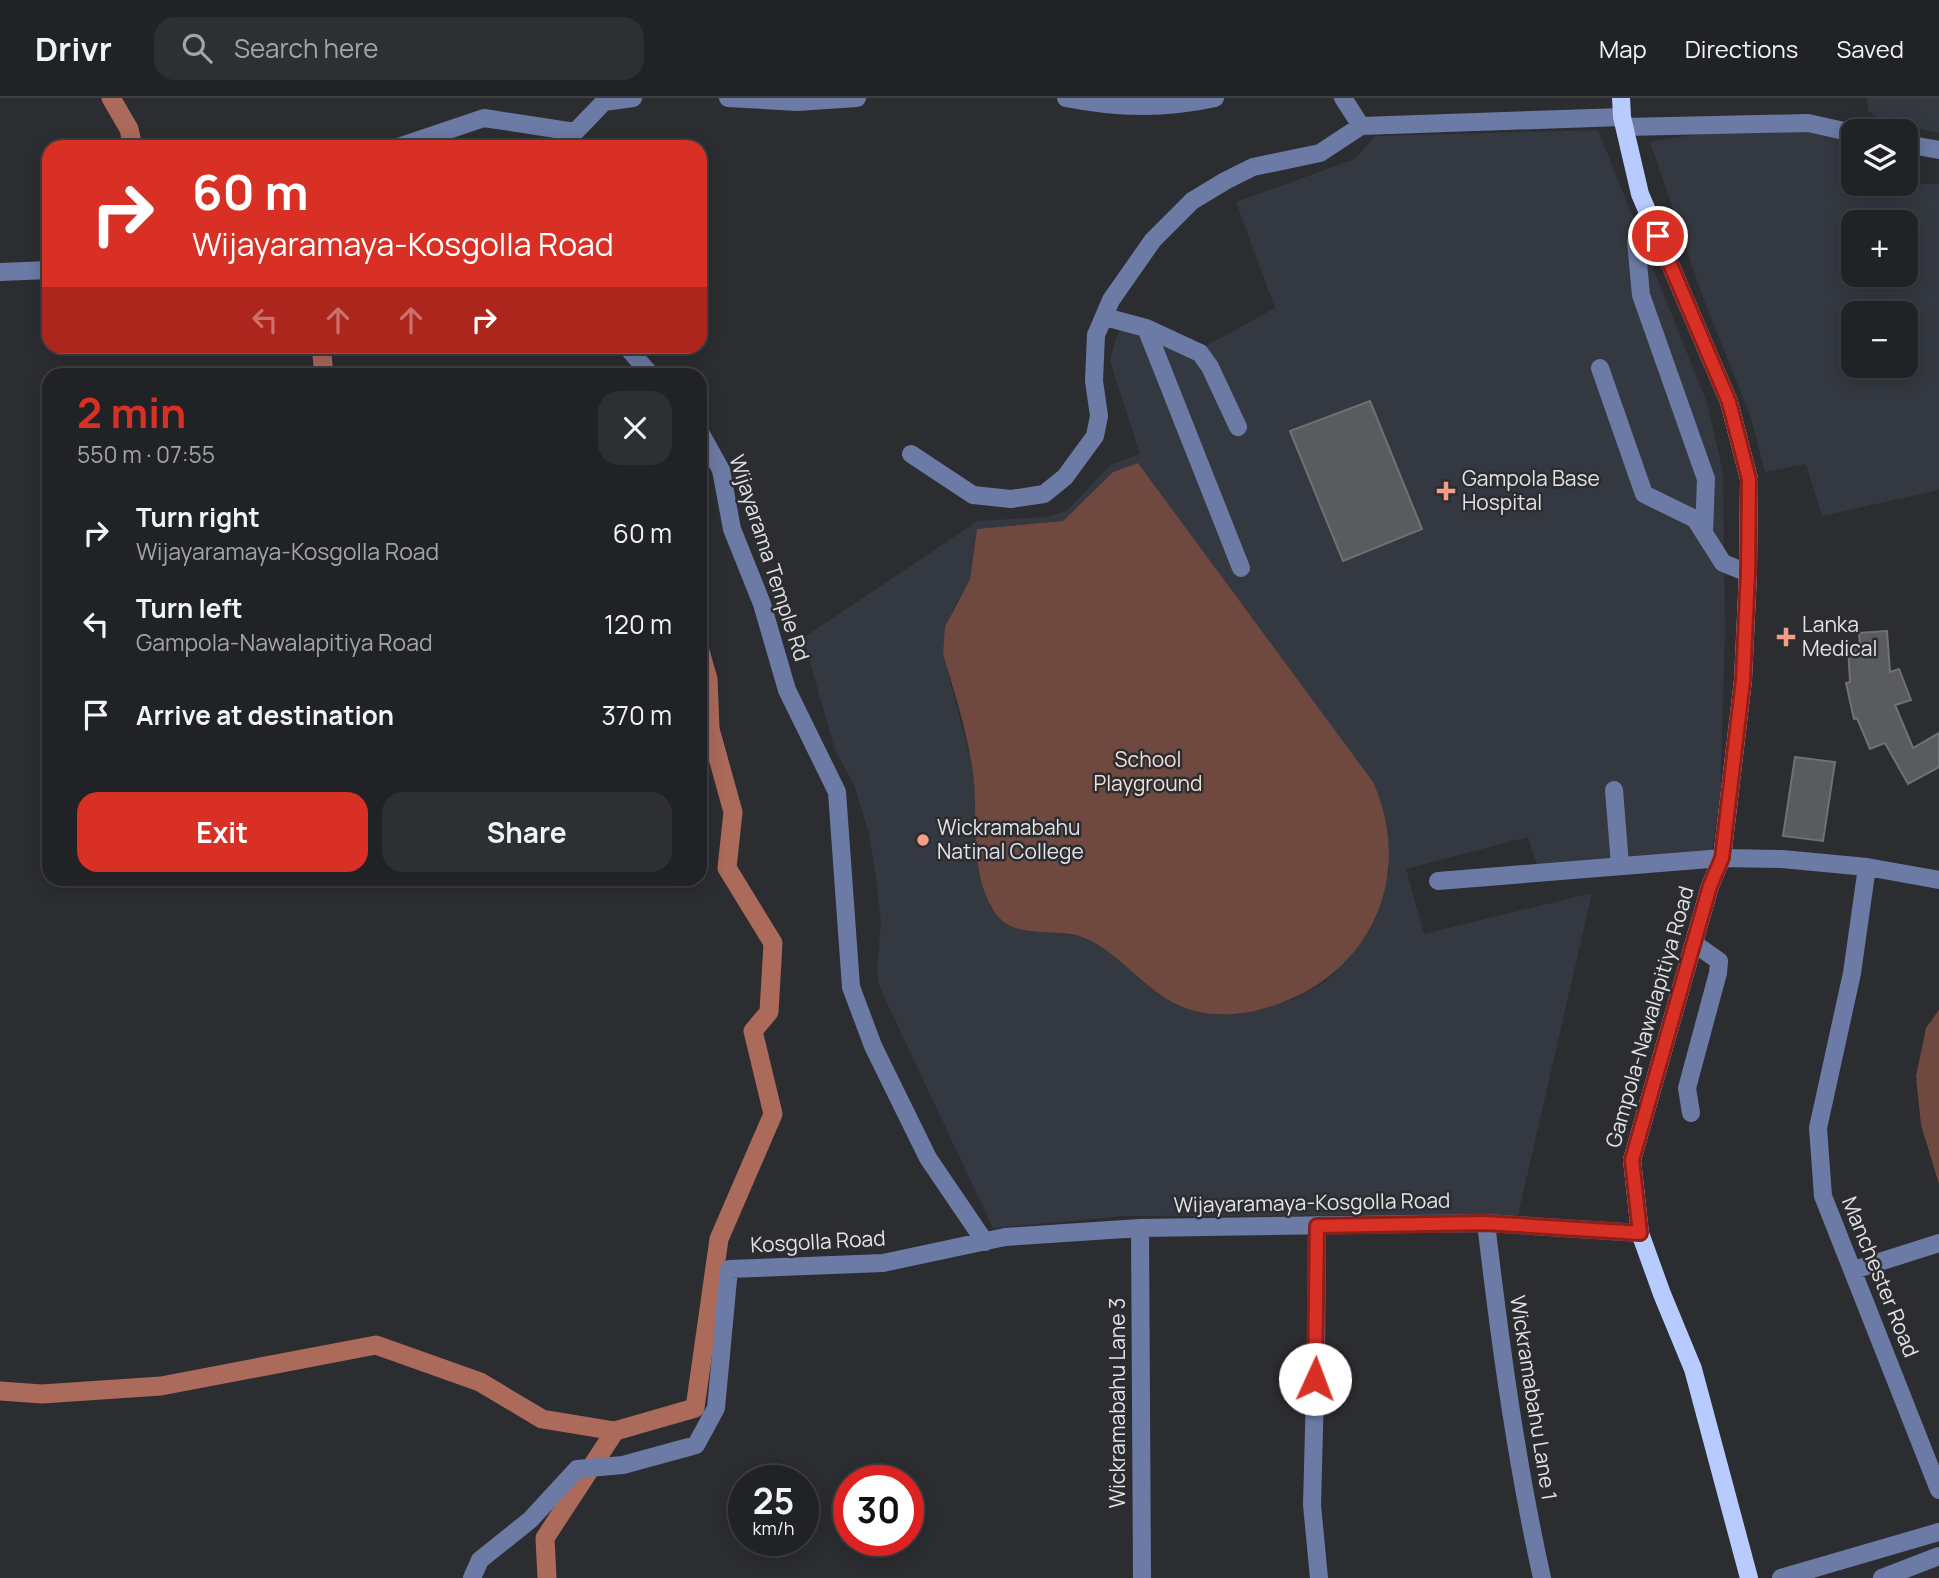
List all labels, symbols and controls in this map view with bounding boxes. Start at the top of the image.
search box [154,17,644,80]
text: Drivr [35,26,112,71]
icon: search [178,29,216,67]
text: Search here [234,30,378,66]
text: Map [1599,32,1647,65]
text: Directions [1685,32,1798,65]
text: Saved [1836,32,1904,65]
map controls [1841,119,1918,378]
button: layers [1841,119,1918,196]
text: 60 m [192,158,309,225]
icon: right [77,168,168,259]
pin [1628,206,1688,266]
button: + [1841,210,1918,287]
icon: arrive [1639,217,1677,255]
text: Wijayaramaya-Kosgolla Road [192,222,614,266]
icon: left [246,301,284,339]
icon: ahead [319,301,357,339]
icon: ahead [392,301,430,339]
icon: right [465,301,503,339]
button: − [1841,301,1918,378]
text: 2 min [77,383,186,441]
button: close [598,391,672,465]
text: 550 m · 07:55 [77,438,215,470]
street label: Wijayarama Temple Rd [723,451,817,664]
place label: Gampola Base Hospital [1462,464,1600,516]
marker: Gampola Base Hospital [1436,481,1456,501]
text: Turn right [136,499,260,535]
icon: right [77,514,115,552]
text: 60 m [613,515,672,551]
text: Wijayaramaya-Kosgolla Road [136,535,439,567]
text: Turn left [136,590,243,626]
icon: left [77,605,115,643]
text: 120 m [604,606,672,642]
place label: Lanka Medical [1802,610,1877,662]
text: Gampola-Nawalapitiya Road [136,626,433,658]
marker: Lanka Medical [1776,627,1796,647]
icon: arrive [77,696,115,734]
text: Arrive at destination [136,697,394,733]
text: 370 m [601,697,672,733]
park label: School Playground [1094,745,1202,797]
button: Exit [77,792,368,872]
button: Share [382,792,672,872]
place label: Wickramabahu Natinal College [937,813,1084,865]
marker: Wickramabahu Natinal College [915,832,931,848]
street label: Gampola-Nawalapitiya Road [1598,883,1700,1151]
street label: Wijayaramaya-Kosgolla Road [1173,1186,1451,1218]
street label: Manchester Road [1836,1192,1926,1361]
street label: Kosgolla Road [750,1223,886,1259]
street label: Wickramabahu Lane 1 [1504,1293,1564,1502]
street label: Wickramabahu Lane 3 [1103,1298,1131,1508]
position arrow [1278,1342,1352,1416]
speed limit sign: 30 [833,1465,924,1556]
text: 25 [753,1477,794,1525]
text: km/h [753,1516,794,1540]

